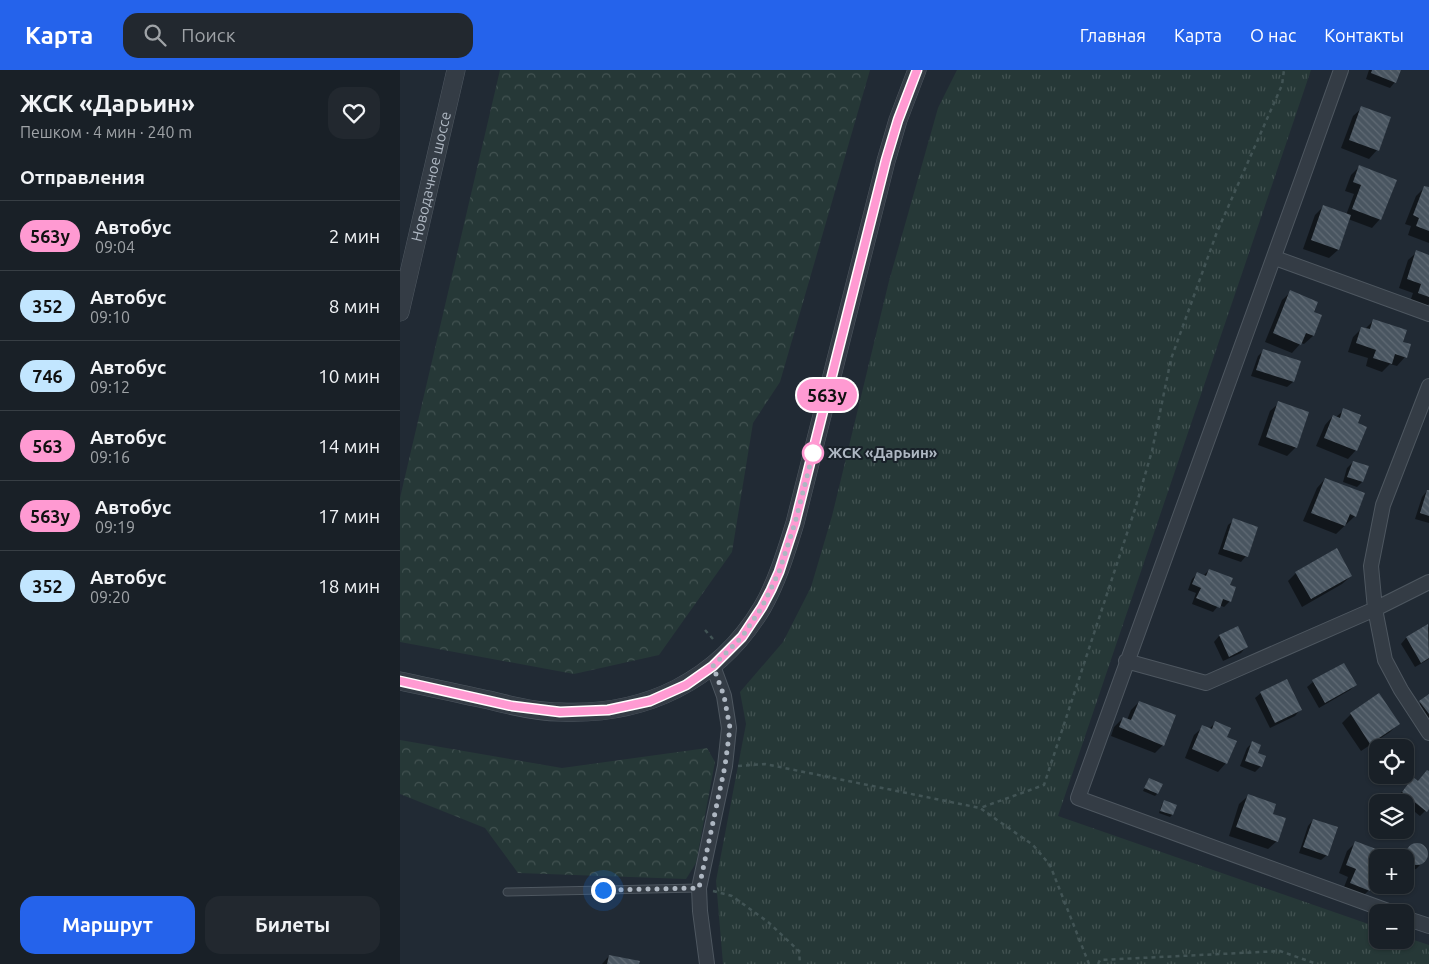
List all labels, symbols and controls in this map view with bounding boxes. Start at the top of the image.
search box [123,13,473,58]
icon: search [141,21,169,49]
text: Карта [25,22,93,49]
text: Поиск [181,24,235,46]
text: Главная [1080,25,1146,45]
text: Карта [1174,25,1222,45]
text: О нас [1250,25,1296,45]
text: Контакты [1324,25,1404,45]
button: heart [328,87,380,139]
text: ЖСК «Дарьин» [20,90,195,117]
street label: Новодачное шоссе [408,110,454,243]
text: Пешком · 4 мин · 240 m [20,123,192,141]
text: Отправления [20,166,145,188]
text: Автобус [95,216,171,238]
text: 2 мин [329,225,380,247]
text: 563у [30,226,70,246]
text: 09:04 [95,238,135,256]
text: Автобус [90,286,166,308]
text: 8 мин [329,295,380,317]
text: 352 [32,296,63,316]
text: 09:10 [90,308,130,326]
text: Автобус [90,356,166,378]
text: 10 мин [318,365,380,387]
text: 746 [32,366,63,386]
text: 09:12 [90,378,130,396]
line badge: 563у [792,379,862,411]
text: 563у [807,385,847,405]
text: Автобус [90,426,166,448]
text: 14 мин [318,435,380,457]
text: 563 [32,436,63,456]
marker: ЖСК «Дарьин» [802,442,824,464]
place label: ЖСК «Дарьин» [828,444,938,461]
text: 09:16 [90,448,130,466]
text: Автобус [95,496,171,518]
text: 17 мин [318,505,380,527]
text: 563у [30,506,70,526]
text: 09:19 [95,518,135,536]
text: Автобус [90,566,166,588]
text: 18 мин [318,575,380,597]
text: 352 [32,576,63,596]
text: 09:20 [90,588,130,606]
map controls [1369,739,1414,949]
button: locate [1369,739,1414,784]
button: layers [1369,794,1414,839]
button: + [1369,849,1414,894]
your location [591,878,616,903]
button: Маршрут [20,896,195,954]
button: Билеты [205,896,380,954]
button: − [1369,904,1414,949]

